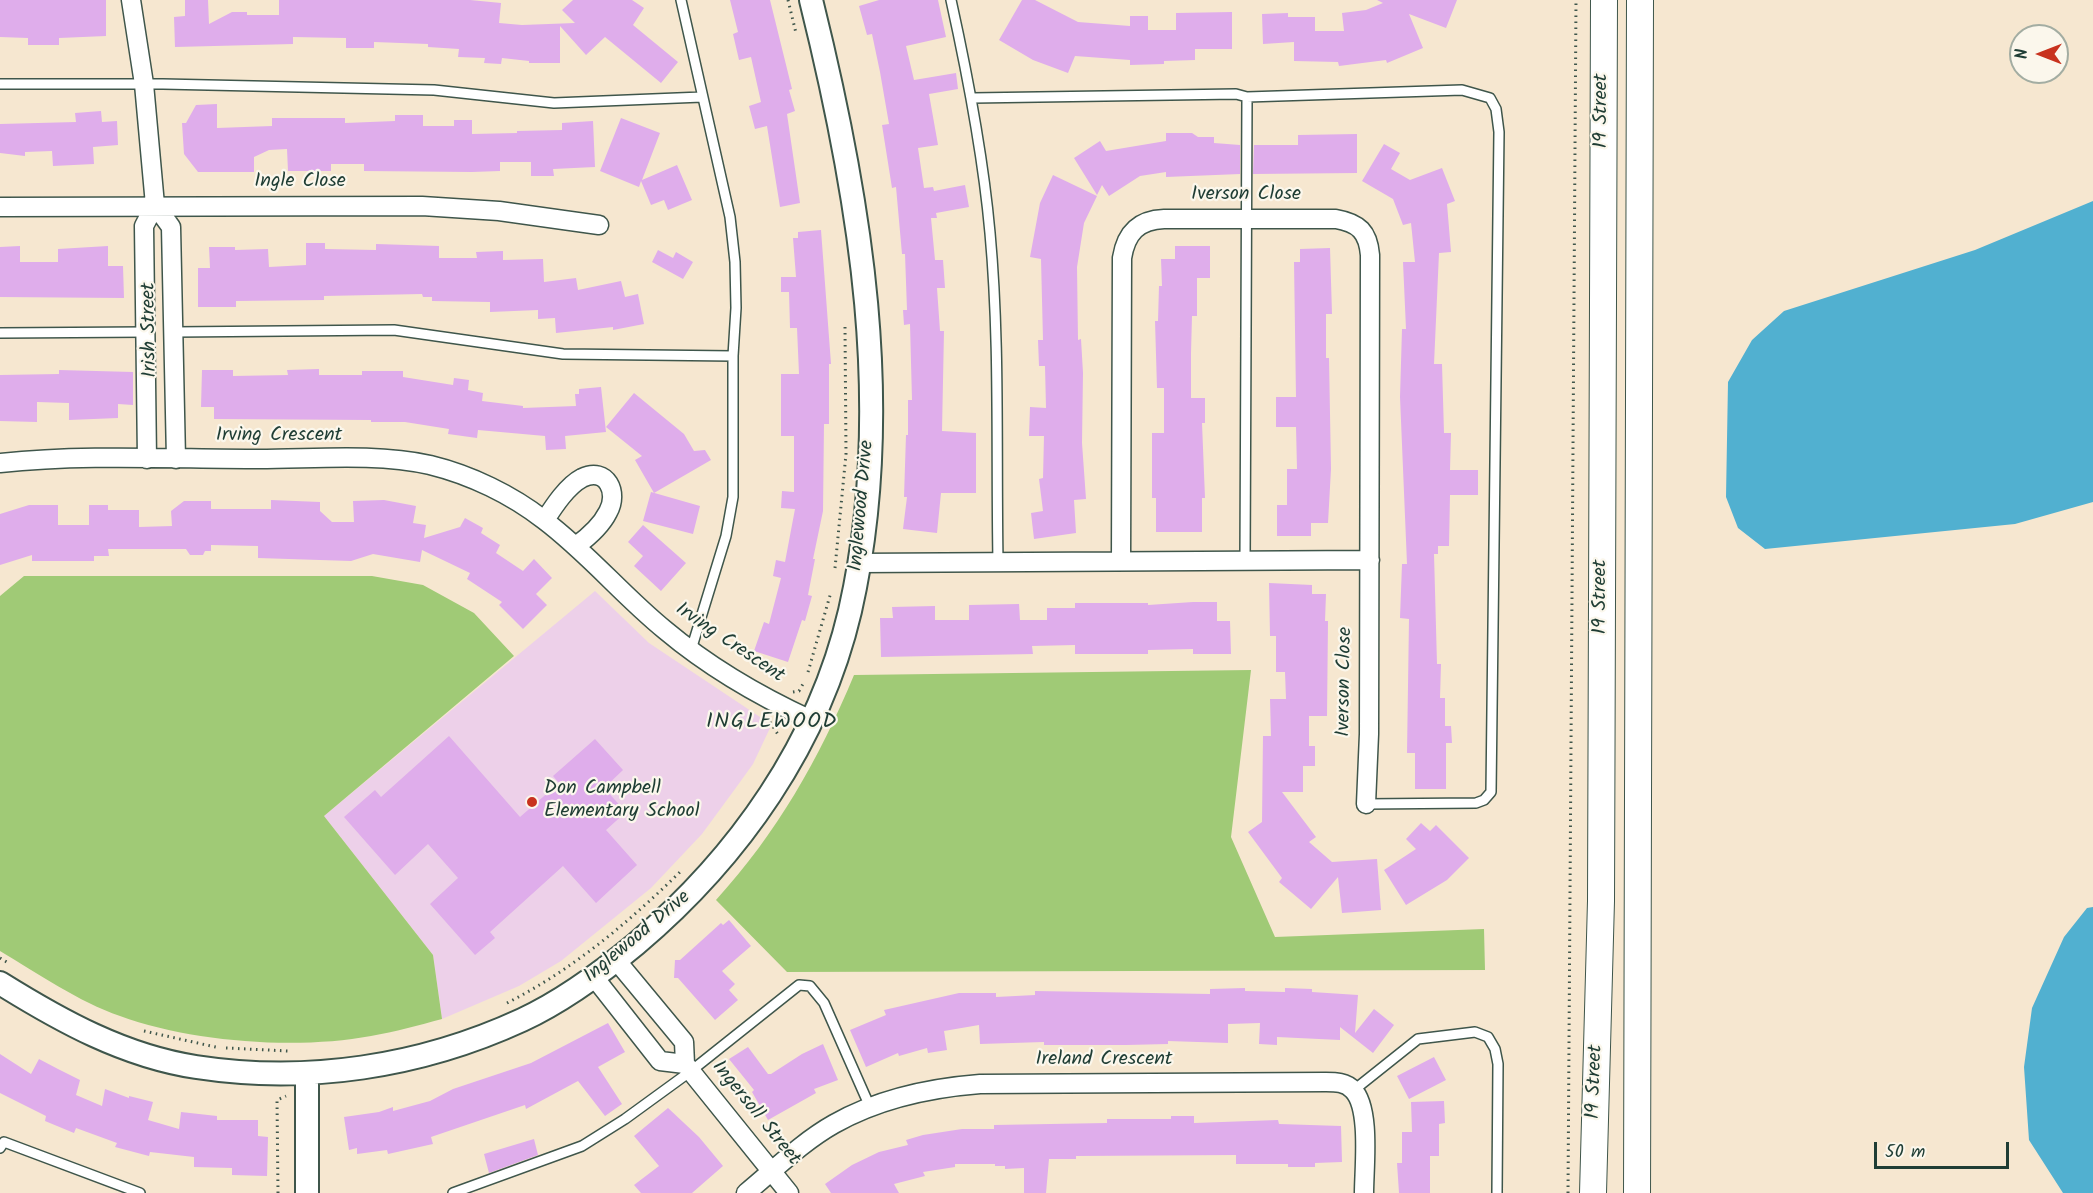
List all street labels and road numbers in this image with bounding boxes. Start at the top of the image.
street label: 19 Street [1591,74,1615,148]
street label: Ingle Close [254,171,346,195]
street label: Iverson Close [1191,184,1301,208]
street label: Irish Street [138,282,164,378]
street label: Irving Crescent [216,425,342,449]
street label: Inglewood Drive [845,439,881,573]
street label: 19 Street [1590,560,1614,634]
street label: Irving Crescent [670,599,788,689]
street label: Iverson Close [1333,627,1359,737]
street label: Inglewood Drive [580,887,696,989]
street label: 19 Street [1583,1044,1609,1120]
street label: Ireland Crescent [1035,1049,1173,1073]
street label: Ingersoll Street [705,1057,805,1171]

